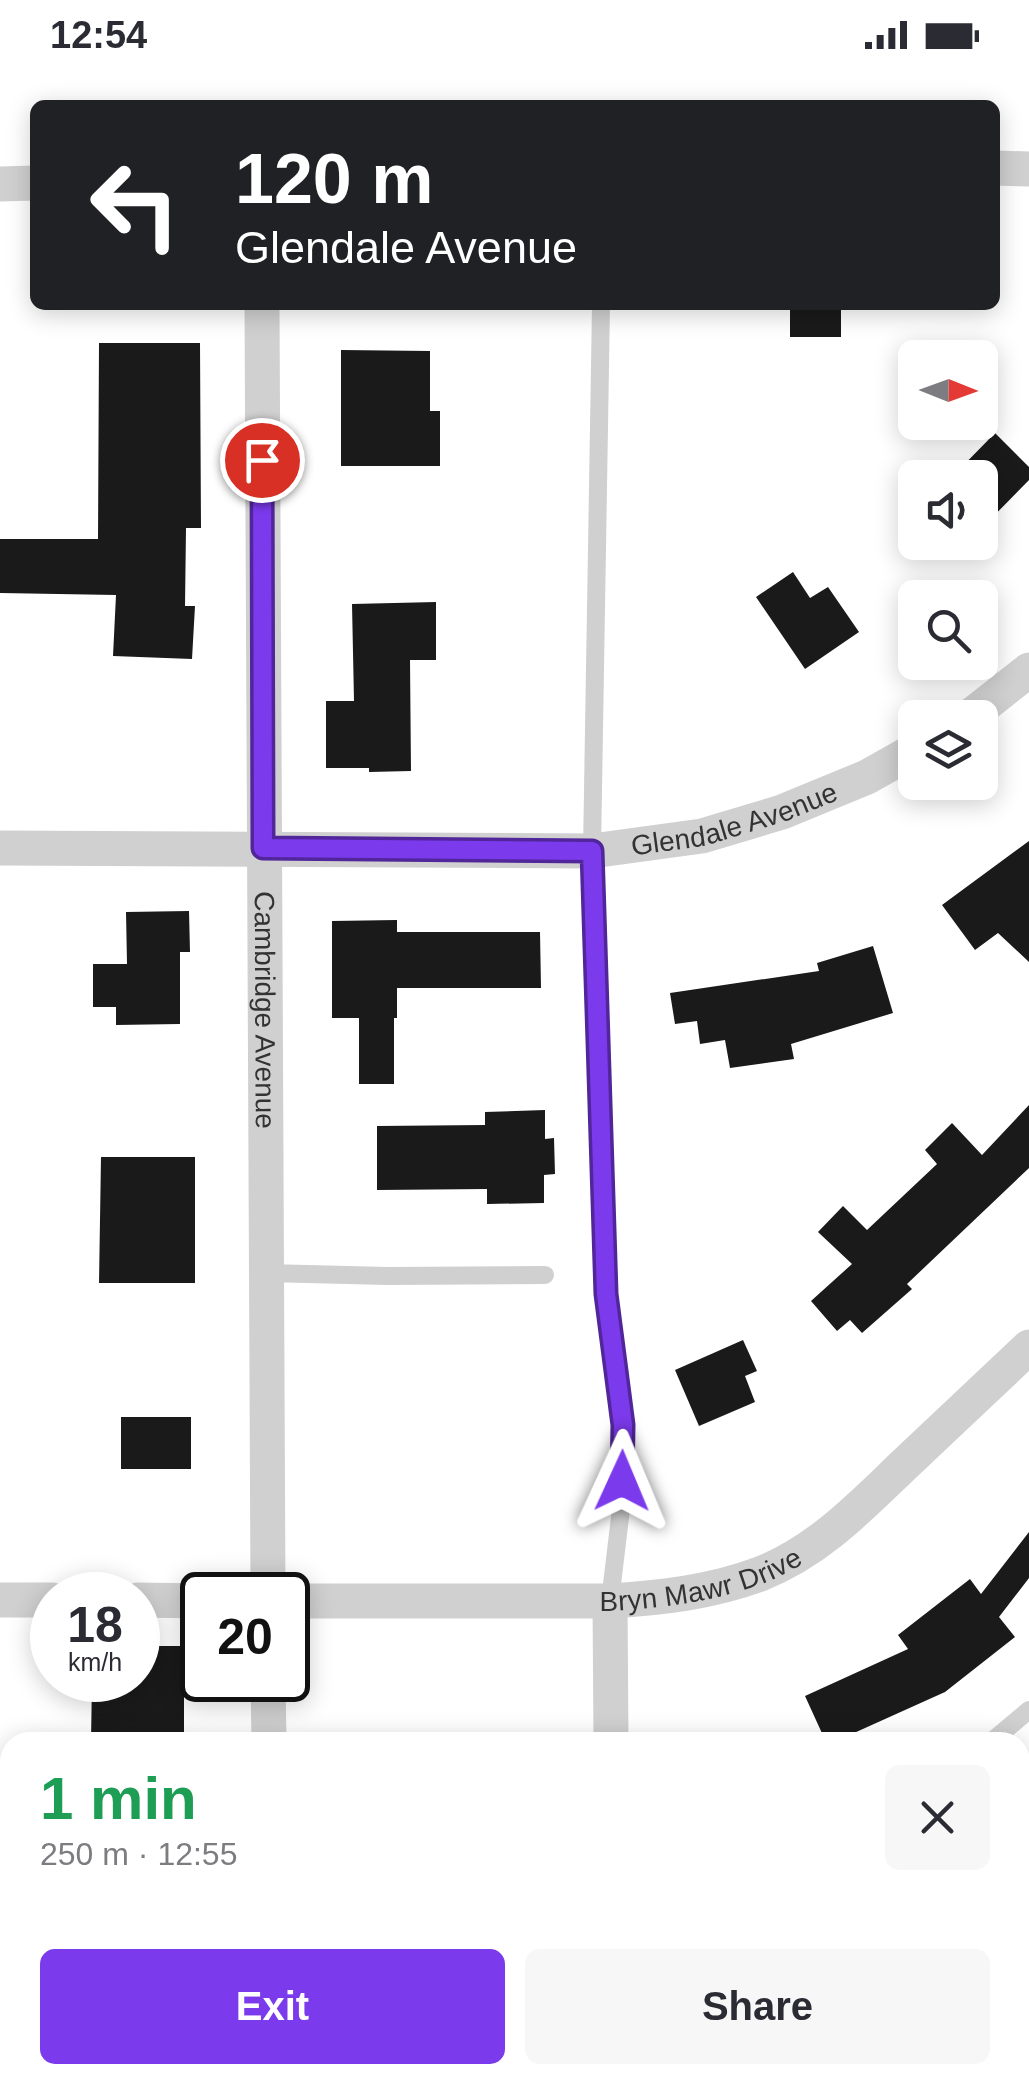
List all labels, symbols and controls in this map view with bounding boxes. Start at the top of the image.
text: 12:54 [50,14,147,56]
icon: left [70,140,200,270]
text: 120 m [235,140,433,218]
text: Glendale Avenue [235,222,577,273]
north arrow [898,340,998,440]
map controls [898,340,998,800]
pin [220,418,305,503]
icon: arrive [235,433,290,488]
button: sound [898,460,998,560]
button: search [898,580,998,680]
button: layers [898,700,998,800]
street label: Glendale Avenue [629,776,841,861]
street label: Cambridge Avenue [249,891,281,1129]
position arrow [570,1429,674,1533]
street label: Bryn Mawr Drive [600,1541,807,1617]
speed limit sign: 20 [180,1572,310,1702]
text: 18 [67,1597,123,1653]
text: km/h [68,1648,122,1676]
text: 1 min [40,1765,197,1832]
button: close [885,1765,990,1870]
text: 250 m · 12:55 [40,1836,237,1872]
button: Exit [40,1949,505,2064]
button: Share [525,1949,990,2064]

